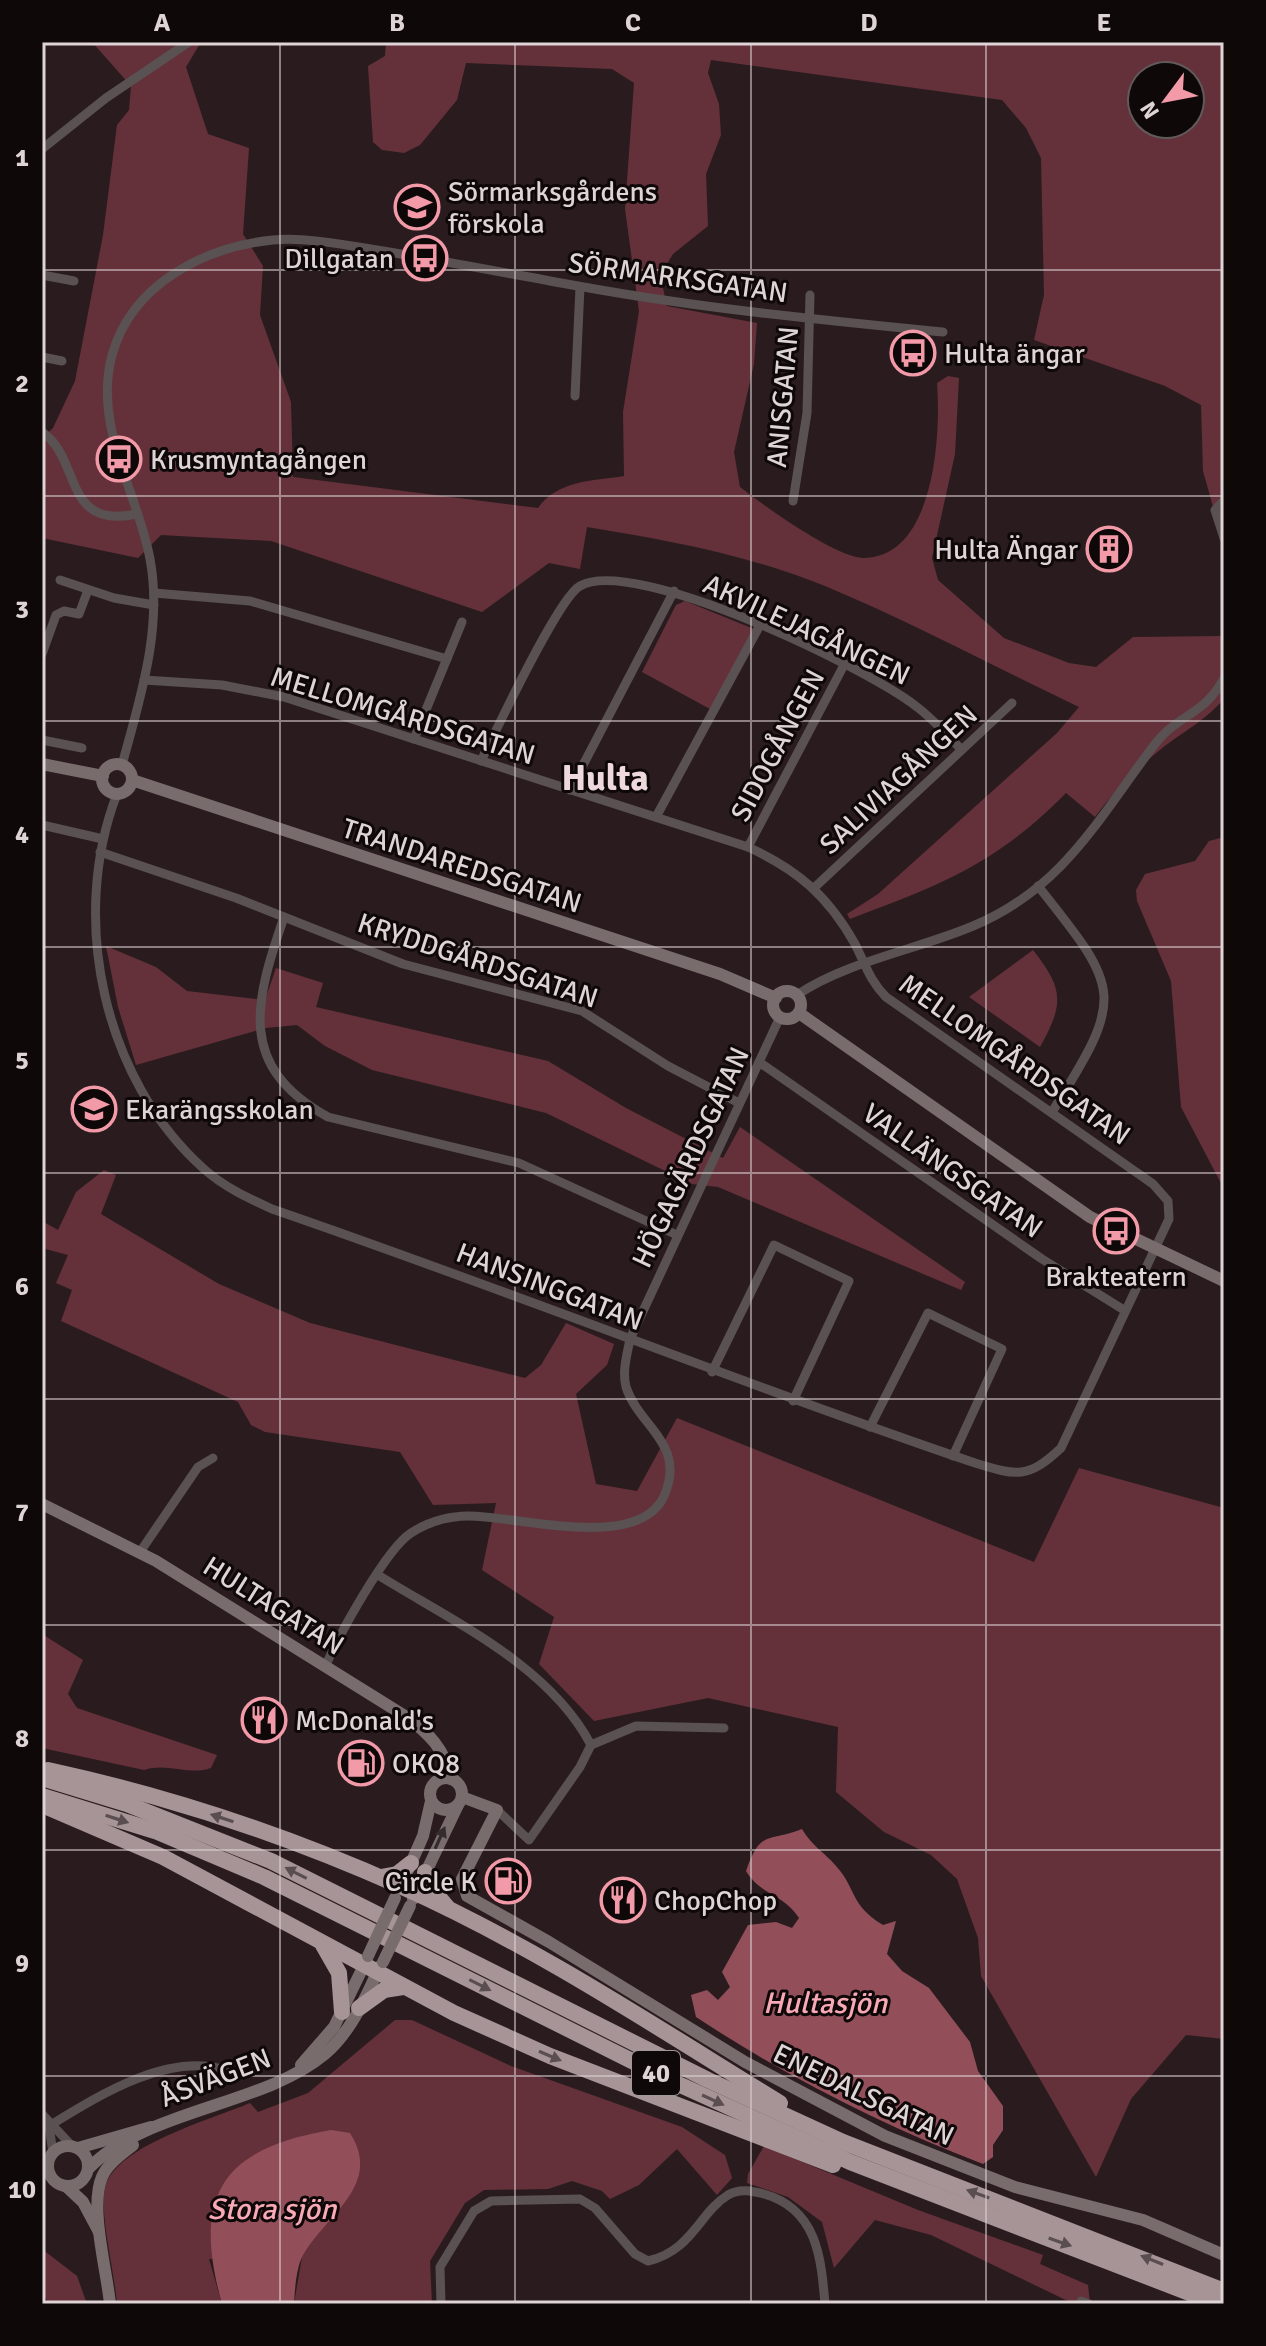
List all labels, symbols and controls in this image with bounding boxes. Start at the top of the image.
text: A [154,7,171,39]
text: B [389,7,405,39]
text: C [625,7,641,39]
text: D [860,7,878,39]
text: E [1097,7,1111,39]
north arrow [1126,60,1206,140]
text: N [1134,97,1165,124]
text: 1 [15,142,29,174]
place label: Sörmarksgårdens förskola [448,175,657,241]
school or university icon: Sörmarksgårdens förskola [393,183,441,231]
bus stop icon: Dillgatan [401,234,449,282]
place label: Dillgatan [284,242,394,276]
street label: SÖRMARKSGATAN [566,246,790,310]
street label: ANISGATAN [760,325,806,469]
bus stop icon: Hulta ängar [889,329,937,377]
place label: Hulta ängar [944,337,1086,371]
text: 2 [15,368,29,400]
bus stop icon: Krusmyntagången [95,435,143,483]
place label: Krusmyntagången [150,443,367,477]
building icon: Hulta Ängar [1085,525,1133,573]
place label: Hulta Ängar [934,533,1079,567]
street label: AKVILEJAGÅNGEN [698,567,915,693]
text: 3 [15,594,29,626]
street label: MELLOMGÅRDSGATAN [266,660,539,772]
street label: SIDOGÅNGEN [724,664,832,827]
street label: SALIVIAGÅNGEN [813,698,985,861]
district label: Hulta [561,756,649,801]
street label: TRANDAREDSGATAN [338,811,586,921]
text: 4 [15,819,29,851]
street label: KRYDDGÅRDSGATAN [353,906,602,1016]
street label: MELLOMGÅRDSGATAN [892,967,1137,1153]
street label: HÖGAGÄRDSGATAN [625,1042,757,1273]
text: 5 [15,1045,29,1077]
school or university icon: Ekarängsskolan [70,1085,118,1133]
place label: Ekarängsskolan [125,1093,314,1127]
street label: VALLÄNGSGATAN [856,1096,1049,1245]
bus stop icon: Brakteatern [1092,1207,1140,1255]
street label: HANSINGGATAN [451,1236,648,1338]
place label: Brakteatern [1045,1260,1187,1294]
text: 6 [15,1271,29,1303]
text: 7 [15,1497,29,1529]
street label: HULTAGATAN [197,1549,350,1663]
restaurant icon: McDonald's [240,1696,288,1744]
place label: McDonald's [295,1704,434,1738]
text: 8 [15,1723,29,1755]
fuel station icon: OKQ8 [337,1739,385,1787]
place label: OKQ8 [392,1747,460,1781]
one-way arrow [209,1812,233,1824]
one-way arrow [105,1813,129,1826]
one-way arrow [433,1826,447,1850]
fuel station icon: Circle K [484,1857,532,1905]
place label: Circle K [385,1865,477,1899]
one-way arrow [285,1867,308,1880]
restaurant icon: ChopChop [599,1876,647,1924]
place label: ChopChop [654,1884,777,1918]
text: 9 [15,1948,29,1980]
one-way arrow [468,1978,491,1992]
water label: Hultasjön [763,1985,889,2022]
street label: ENEDALSGATAN [768,2036,960,2153]
street label: ÅSVÄGEN [155,2041,276,2115]
one-way arrow [539,2050,563,2063]
road number: 40 [632,2051,680,2095]
one-way arrow [701,2093,724,2107]
text: 10 [8,2174,36,2206]
one-way arrow [966,2187,990,2200]
water label: Stora sjön [208,2191,338,2228]
one-way arrow [1048,2236,1072,2248]
one-way arrow [1140,2253,1164,2266]

